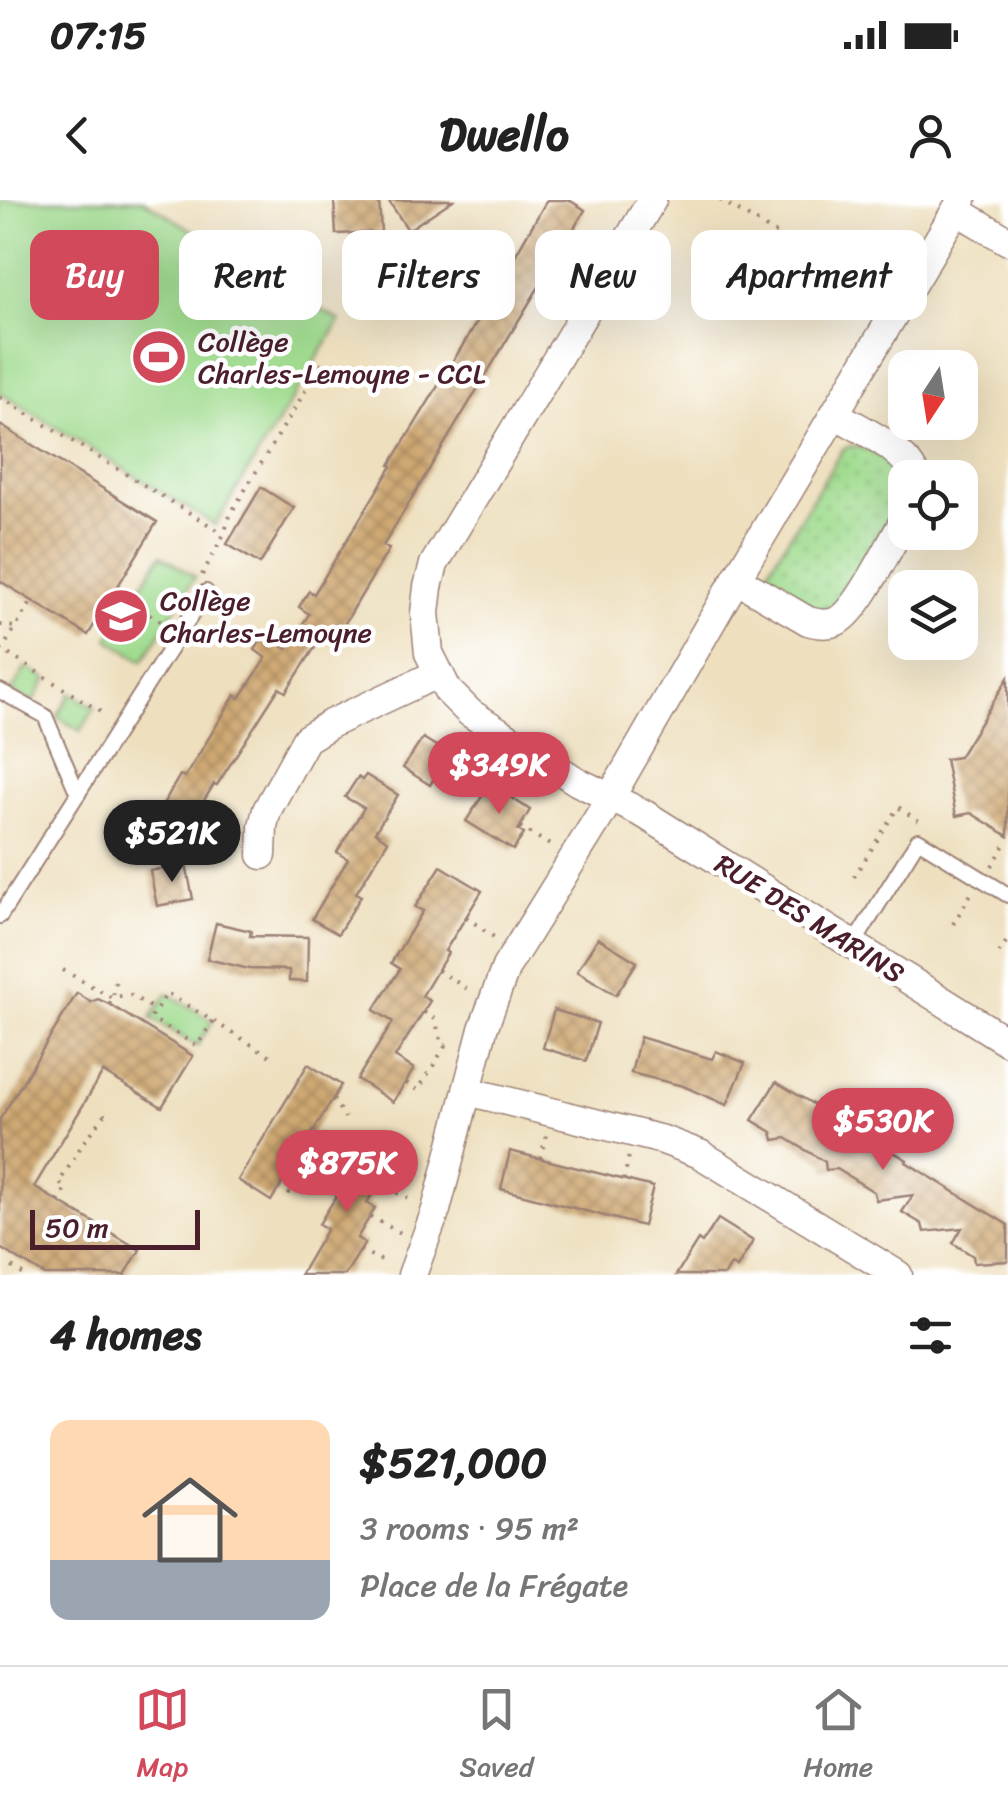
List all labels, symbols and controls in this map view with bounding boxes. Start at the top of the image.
text: 07:15 [50,2,147,69]
text: Dwello [439,95,569,175]
icon: back [50,108,105,163]
icon: person [903,108,958,163]
chip: Buy [30,230,159,320]
chip: Rent [179,230,322,320]
chip: Filters [342,230,515,320]
chip: New [535,230,671,320]
chip: Apartment [691,230,927,320]
place label: Collège Charles-Lemoyne - CCL [198,317,485,398]
sports icon: Collège Charles-Lemoyne - CCL [129,327,189,387]
north arrow [888,350,978,440]
map controls [888,350,978,660]
button: locate [888,460,978,550]
button: layers [888,570,978,660]
place label: Collège Charles-Lemoyne [160,576,372,657]
school or university icon: Collège Charles-Lemoyne [91,586,151,646]
pin: $349K [429,732,569,817]
text: $349K [450,736,548,793]
pin: $521K [102,800,242,885]
text: $521K [126,804,218,861]
street label: RUE DES MARINS [705,840,915,997]
pin: $530K [813,1088,953,1173]
text: $530K [834,1092,932,1149]
pin: $875K [277,1130,417,1215]
text: $875K [298,1134,396,1191]
text: 50 m [45,1203,109,1252]
scale bar [30,1205,200,1250]
text: 4 homes [50,1298,202,1372]
icon: filters [903,1308,958,1363]
text: $521,000 [360,1426,547,1500]
icon: home [130,1460,250,1580]
text: 3 rooms · 95 m² [360,1500,579,1557]
text: Place de la Frégate [360,1557,628,1614]
tab: Map [135,1682,190,1791]
tab: Saved [460,1682,533,1791]
tab: Home [803,1682,873,1791]

